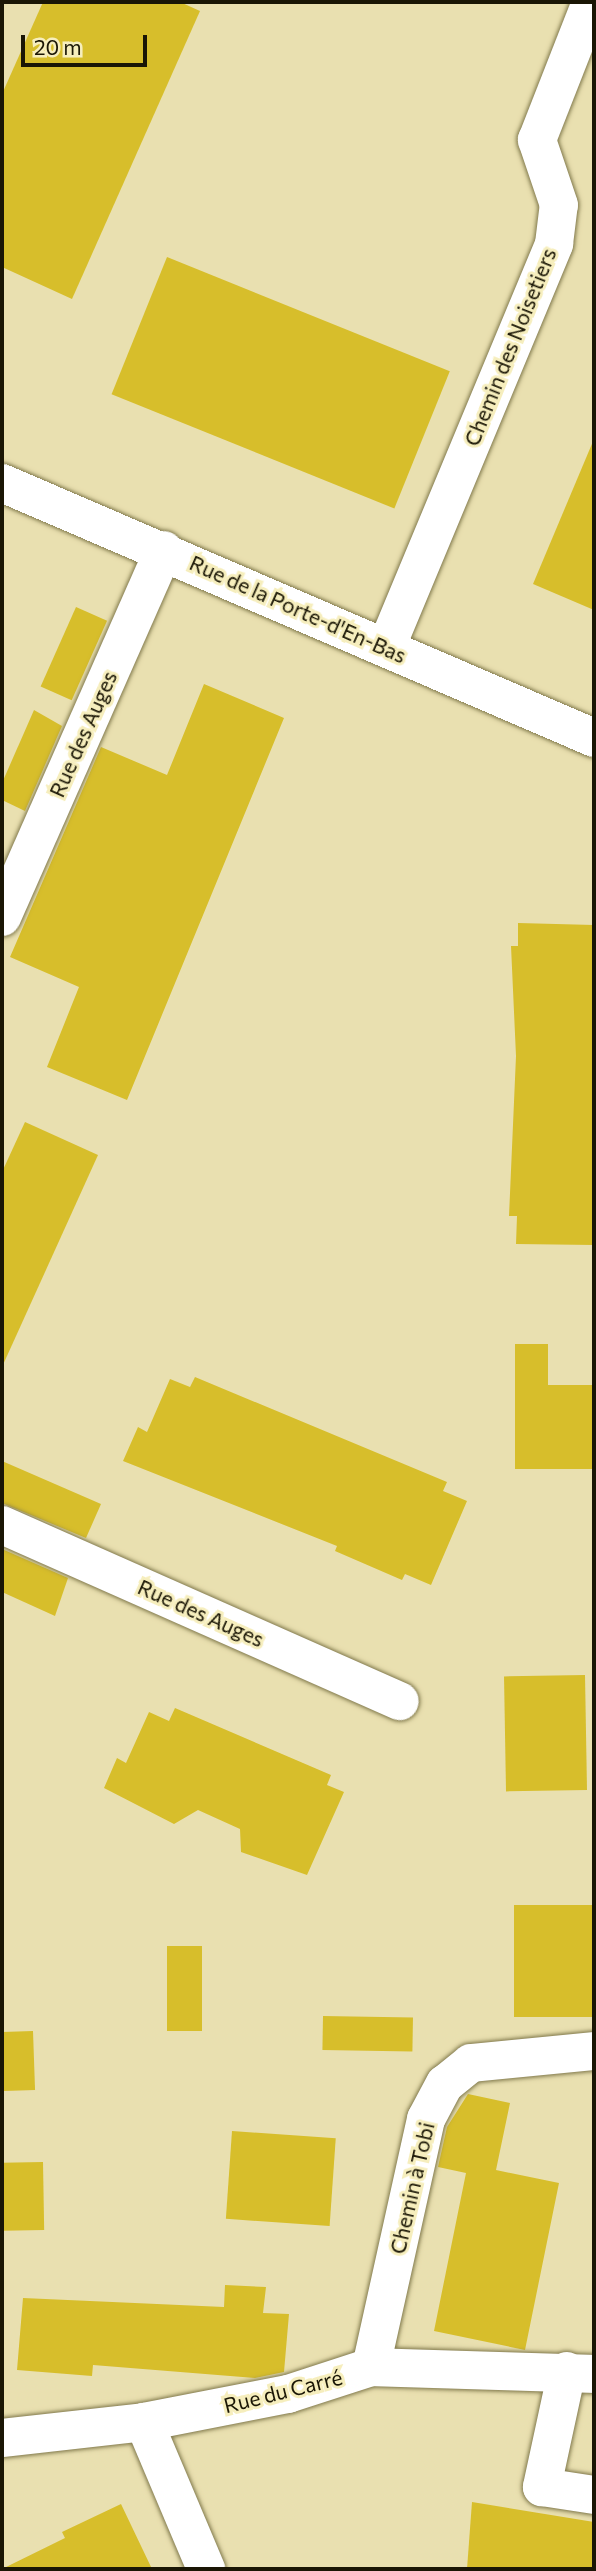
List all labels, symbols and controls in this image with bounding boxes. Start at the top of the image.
scale bar [24,21,150,65]
text: 20 m [34,34,82,59]
street label: Chemin des Noisetiers [459,244,561,450]
street label: Rue de la Porte-d'En-Bas [186,550,410,668]
street label: Rue des Auges [44,667,122,801]
street label: Rue des Auges [134,1574,268,1652]
street label: Chemin à Tobi [385,2120,439,2256]
street label: Rue du Carré [221,2364,345,2418]

